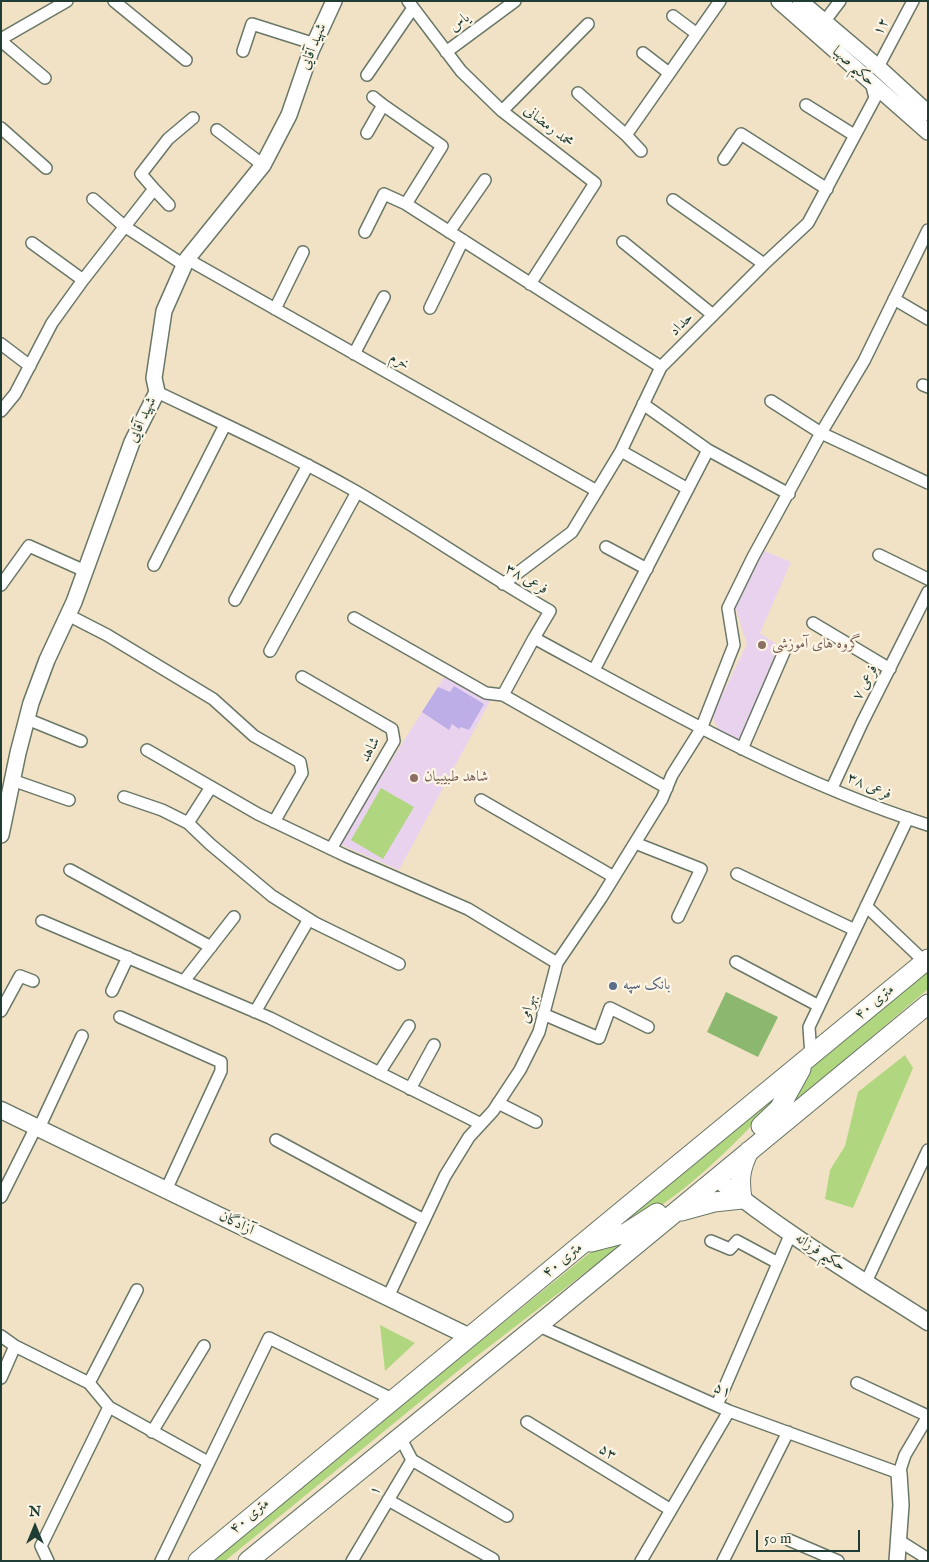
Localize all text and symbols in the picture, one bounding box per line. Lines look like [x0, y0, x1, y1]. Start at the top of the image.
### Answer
street label: یاس [446, 9, 474, 37]
street label: ۱۲ [870, 15, 894, 39]
street label: شهید آقایی [297, 21, 331, 73]
street label: حکیم صهبا [828, 43, 878, 91]
street label: محمد رمضانی [519, 102, 577, 152]
street label: حداد [666, 309, 698, 341]
street label: خرم [386, 349, 412, 375]
street label: شهید آقایی [125, 394, 161, 446]
street label: فرعی ۳۸ [501, 561, 551, 599]
place label: گروه های آموزشی [772, 636, 861, 654]
marker: گروه های آموزشی [756, 639, 768, 651]
street label: فرعی ۷ [849, 662, 883, 704]
street label: شاهد [357, 734, 385, 766]
place label: شاهد طبیبیان [424, 769, 488, 787]
street label: فرعی ۳۸ [844, 770, 894, 804]
marker: شاهد طبیبیان [408, 772, 420, 784]
place label: بانک سپه [623, 977, 670, 995]
marker: بانک سپه [607, 980, 619, 992]
street label: ۴۰ متری [851, 981, 899, 1025]
street label: بهرامی [517, 993, 541, 1025]
street label: آزادگان [216, 1208, 256, 1240]
street label: حکیم فرزانه [791, 1230, 849, 1276]
street label: ۴۰ متری [539, 1239, 587, 1283]
street label: ۵۱ [710, 1379, 734, 1403]
street label: ۵۳ [595, 1441, 619, 1465]
street label: ۱ [366, 1483, 386, 1499]
street label: ۴۰ متری [226, 1495, 274, 1539]
north arrow [10, 1502, 60, 1552]
text: N [29, 1503, 41, 1521]
scale bar [759, 1520, 863, 1552]
text: 50 m [764, 1529, 792, 1548]

